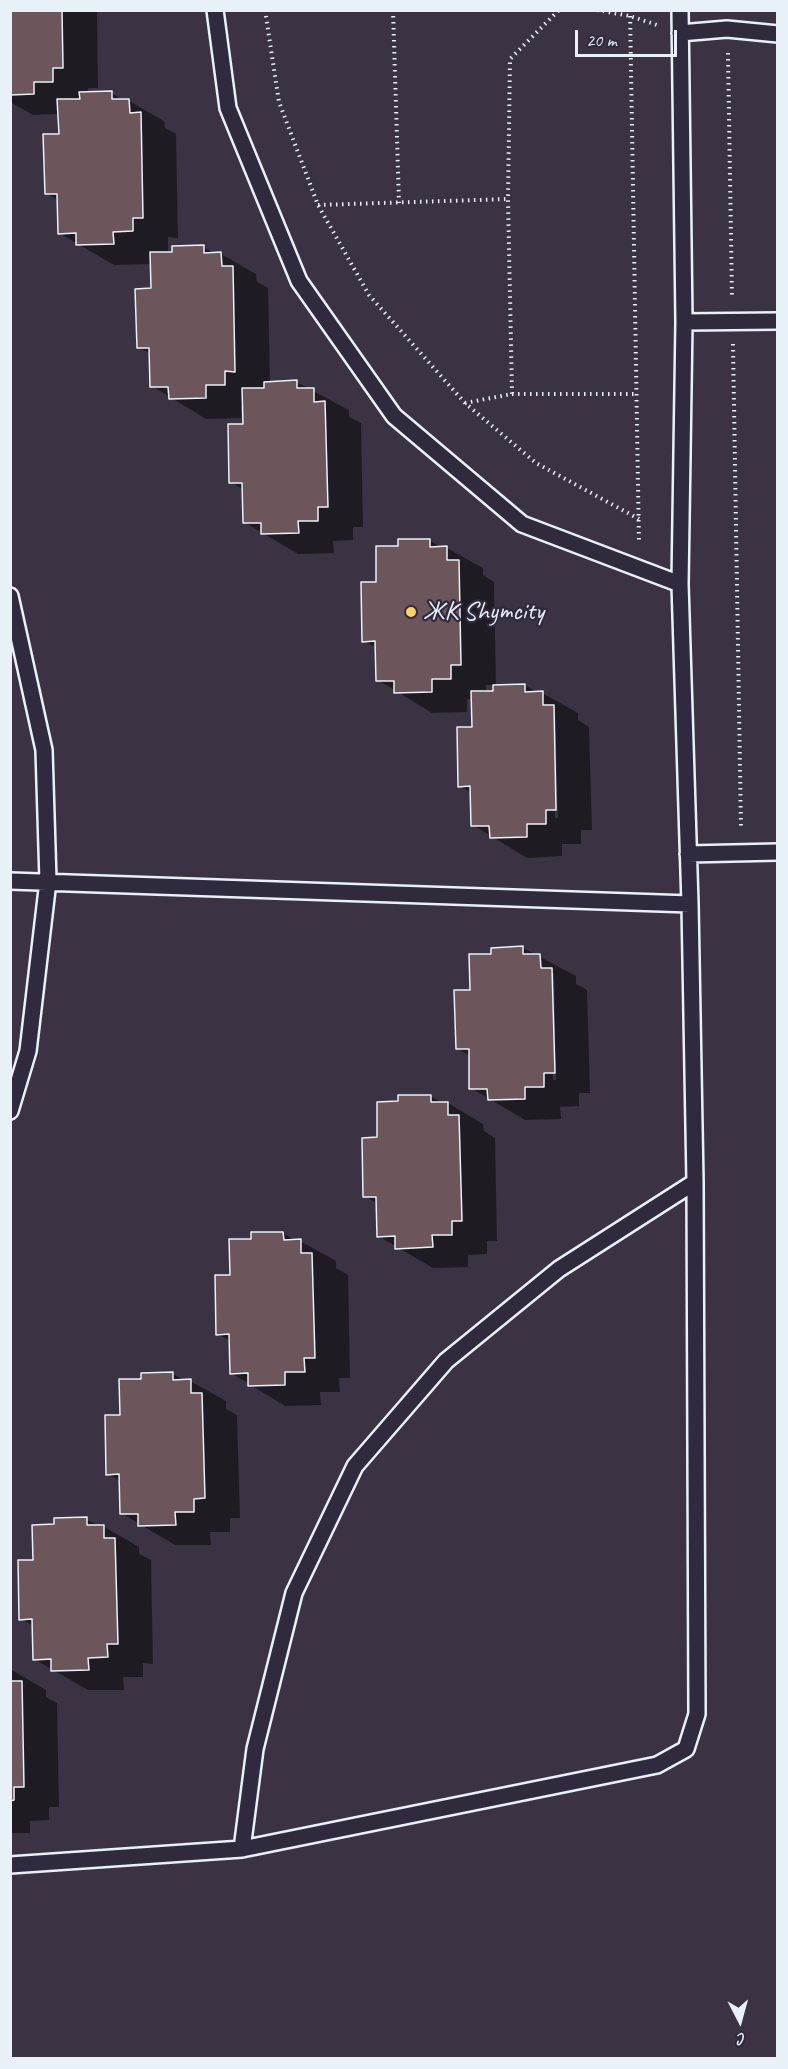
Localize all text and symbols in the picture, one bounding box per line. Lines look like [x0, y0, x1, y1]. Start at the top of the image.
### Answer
scale bar [578, 18, 680, 56]
text: 20 m [586, 29, 617, 51]
place label: ЖК Shymcity [423, 596, 544, 628]
marker: ЖК Shymcity [404, 605, 418, 619]
north arrow [710, 1991, 770, 2051]
text: С [737, 2029, 747, 2049]

